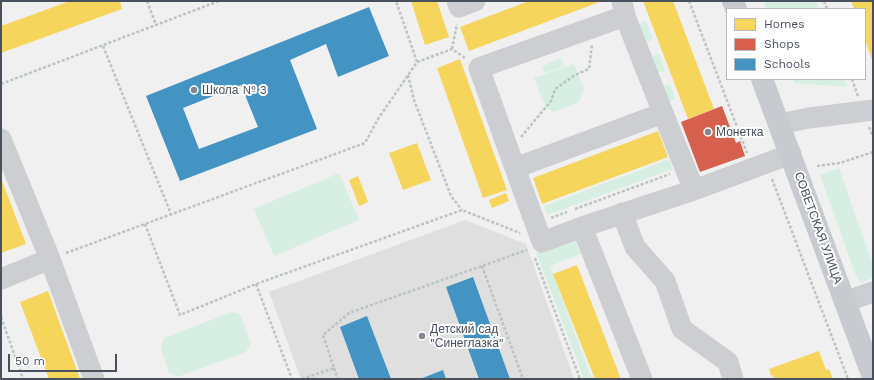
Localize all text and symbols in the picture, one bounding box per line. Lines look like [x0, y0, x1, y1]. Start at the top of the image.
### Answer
legend [726, 8, 866, 80]
text: Homes [764, 17, 805, 31]
text: Shops [764, 37, 800, 51]
text: Schools [764, 57, 810, 71]
place label: Школа № 3 [202, 83, 267, 97]
marker: Школа № 3 [189, 85, 199, 95]
place label: Монетка [716, 125, 763, 139]
marker: Монетка [703, 127, 713, 137]
street label: СОВЕТСКАЯ УЛИЦА [791, 170, 845, 286]
place label: Детский сад "Синеглазка" [430, 322, 504, 350]
marker: Детский сад "Синеглазка" [417, 331, 427, 341]
scale bar [10, 346, 119, 372]
text: 50 m [15, 354, 45, 368]

